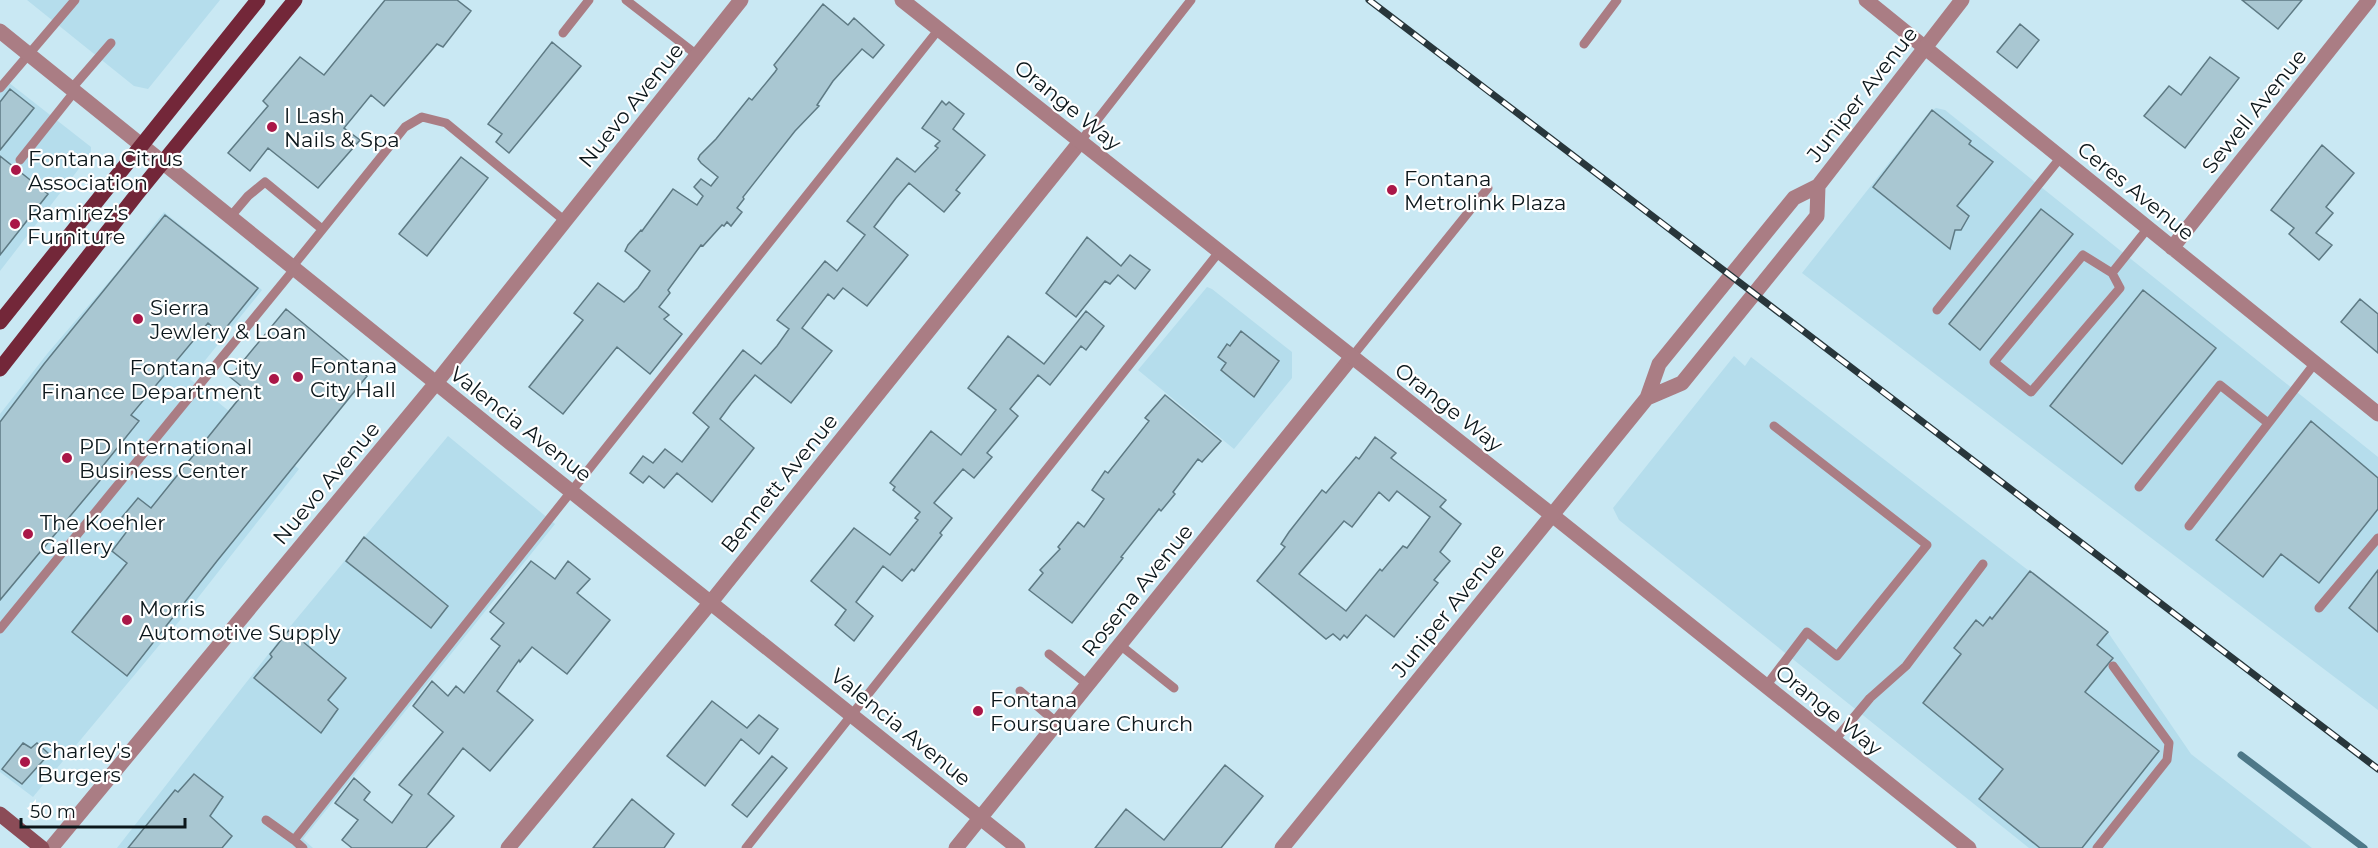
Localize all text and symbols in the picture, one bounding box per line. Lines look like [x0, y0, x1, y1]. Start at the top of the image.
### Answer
street label: Juniper Avenue [1801, 21, 1923, 167]
street label: Nuevo Avenue [573, 38, 689, 172]
street label: Sewell Avenue [2196, 44, 2312, 178]
street label: Orange Way [1010, 54, 1127, 156]
place label: I Lash Nails & Spa [284, 103, 400, 152]
marker: I Lash Nails & Spa [265, 120, 279, 134]
street label: Ceres Avenue [2073, 136, 2199, 246]
place label: Fontana Citrus Association [28, 146, 183, 195]
marker: Fontana Citrus Association [9, 163, 23, 177]
place label: Fontana Metrolink Plaza [1404, 166, 1566, 215]
marker: Fontana Metrolink Plaza [1385, 183, 1399, 197]
place label: Ramirez's Furniture [27, 200, 128, 249]
marker: Ramirez's Furniture [8, 217, 22, 231]
place label: Sierra Jewlery & Loan [149, 295, 306, 344]
marker: Sierra Jewlery & Loan [131, 312, 145, 326]
place label: Fontana City Hall [310, 353, 397, 402]
place label: Fontana City Finance Department [41, 355, 263, 404]
street label: Orange Way [1390, 357, 1508, 457]
street label: Valencia Avenue [445, 361, 597, 487]
marker: Fontana City Hall [291, 370, 305, 384]
marker: Fontana City Finance Department [267, 372, 281, 386]
street label: Bennett Avenue [715, 409, 843, 557]
street label: Nuevo Avenue [267, 416, 385, 550]
place label: PD International Business Center [79, 434, 253, 483]
marker: PD International Business Center [60, 451, 74, 465]
place label: The Koehler Gallery [40, 510, 166, 559]
street label: Rosena Avenue [1076, 519, 1198, 661]
marker: The Koehler Gallery [21, 527, 35, 541]
street label: Juniper Avenue [1386, 538, 1510, 683]
place label: Morris Automotive Supply [139, 596, 341, 645]
marker: Morris Automotive Supply [120, 613, 134, 627]
street label: Orange Way [1771, 659, 1888, 761]
street label: Valencia Avenue [826, 663, 976, 791]
place label: Fontana Foursquare Church [990, 687, 1193, 736]
marker: Fontana Foursquare Church [971, 704, 985, 718]
place label: Charley's Burgers [37, 738, 131, 787]
marker: Charley's Burgers [18, 755, 32, 769]
scale bar [21, 791, 184, 829]
text: 50 m [30, 801, 76, 823]

